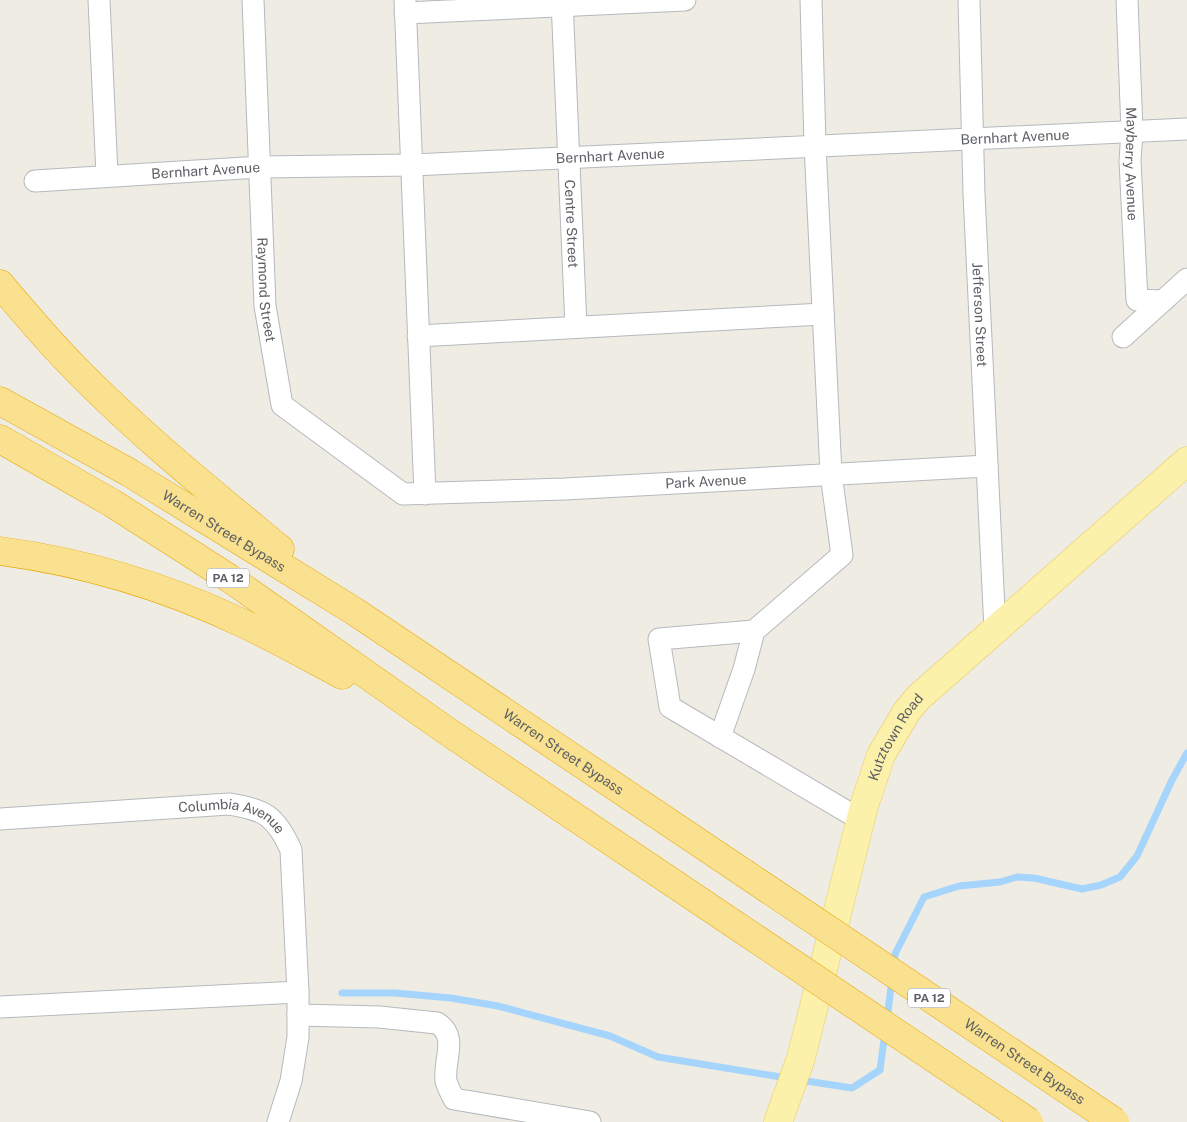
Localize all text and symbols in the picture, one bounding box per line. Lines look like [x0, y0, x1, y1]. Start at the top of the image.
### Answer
street label: Mayberry Avenue [1122, 107, 1141, 221]
street label: Bernhart Avenue [960, 126, 1070, 148]
street label: Bernhart Avenue [556, 145, 665, 166]
street label: Bernhart Avenue [151, 159, 261, 182]
street label: Centre Street [562, 179, 581, 268]
street label: Raymond Street [254, 237, 279, 343]
street label: Jefferson Street [969, 262, 990, 367]
street label: Park Avenue [665, 471, 747, 492]
street label: Warren Street Bypass [159, 487, 289, 575]
road number: PA 12 [207, 568, 249, 588]
street label: Kutztown Road [865, 690, 926, 783]
street label: Warren Street Bypass [500, 705, 627, 798]
street label: Columbia Avenue [178, 796, 288, 836]
road number: PA 12 [908, 988, 950, 1008]
street label: Warren Street Bypass [961, 1015, 1088, 1108]

